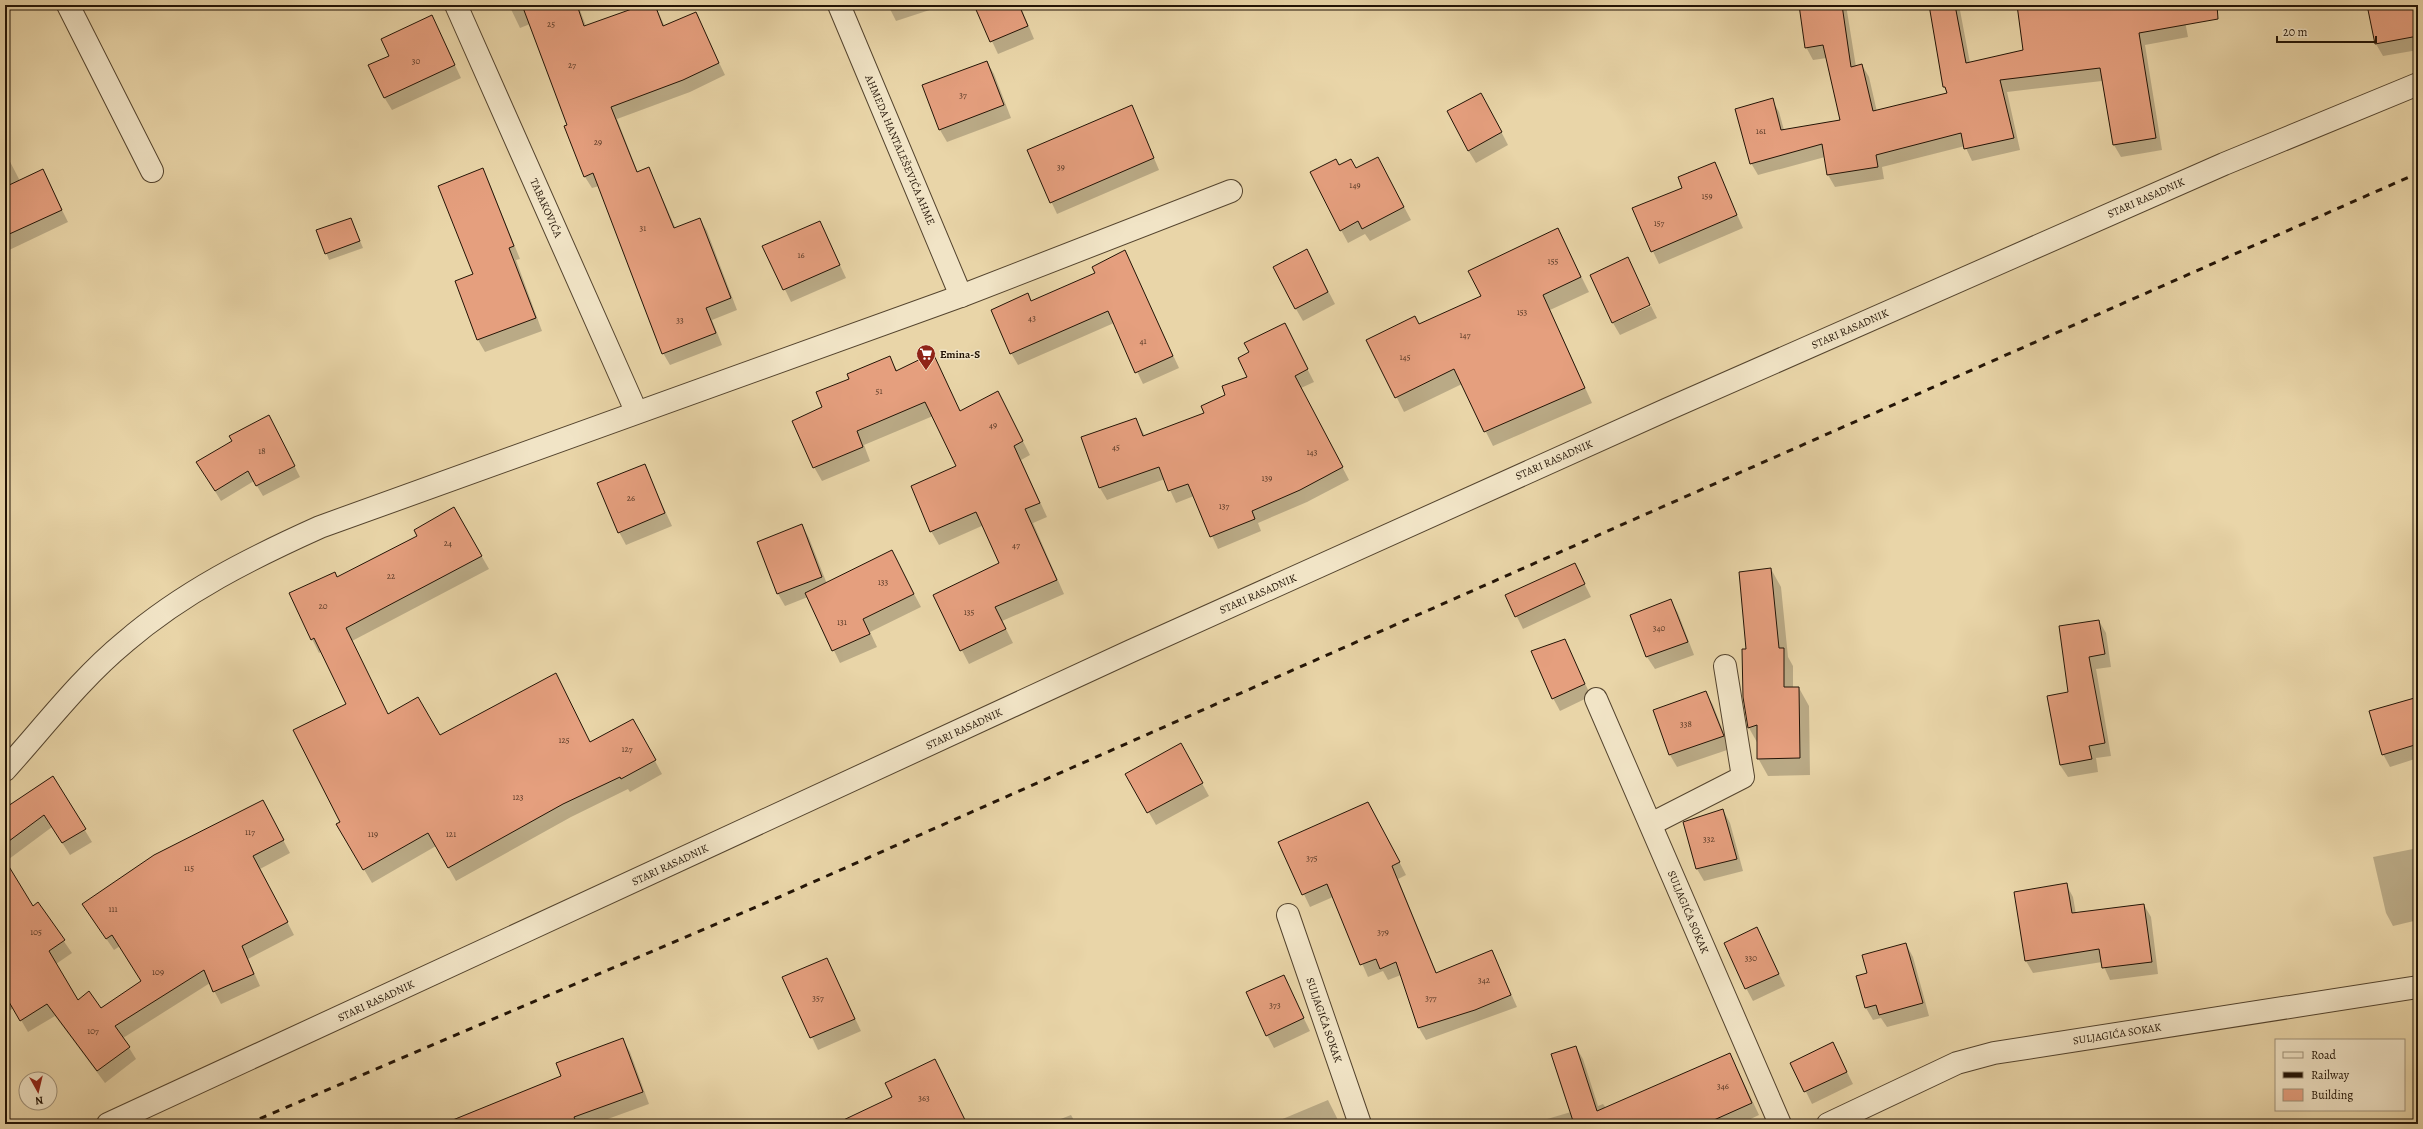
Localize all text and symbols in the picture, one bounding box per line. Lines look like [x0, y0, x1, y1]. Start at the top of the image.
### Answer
house number: 25 [547, 18, 555, 30]
scale bar [2277, 18, 2376, 44]
text: 20 m [2283, 24, 2307, 40]
house number: 30 [412, 55, 420, 67]
house number: 27 [568, 59, 576, 71]
street label: AHMEDA HANTALEŠEVIĆA AHME [861, 72, 939, 228]
house number: 37 [959, 89, 967, 101]
house number: 161 [1756, 125, 1766, 137]
house number: 29 [594, 136, 602, 148]
house number: 39 [1057, 161, 1065, 173]
street label: STARI RASADNIK [2105, 174, 2187, 222]
street label: TABAKOVIĆA [526, 176, 566, 240]
house number: 149 [1349, 179, 1361, 191]
house number: 159 [1701, 190, 1713, 202]
house number: 157 [1654, 217, 1665, 229]
house number: 31 [640, 222, 646, 234]
house number: 16 [797, 249, 805, 261]
house number: 155 [1548, 255, 1559, 267]
street label: STARI RASADNIK [1809, 305, 1891, 353]
house number: 153 [1517, 306, 1528, 318]
house number: 43 [1028, 312, 1036, 324]
house number: 33 [676, 314, 684, 326]
house number: 147 [1460, 329, 1471, 341]
house number: 41 [1139, 335, 1147, 347]
supermarket icon: Emina-S [915, 343, 937, 371]
place label: Emina-S [940, 347, 980, 362]
house number: 145 [1399, 351, 1411, 363]
house number: 51 [876, 385, 882, 397]
house number: 49 [989, 419, 997, 431]
street label: STARI RASADNIK [1513, 436, 1595, 484]
house number: 45 [1112, 441, 1120, 453]
house number: 18 [258, 445, 266, 457]
house number: 143 [1307, 446, 1318, 458]
house number: 139 [1262, 472, 1272, 484]
house number: 26 [627, 492, 635, 504]
house number: 137 [1219, 500, 1230, 512]
house number: 24 [444, 537, 452, 549]
house number: 47 [1012, 539, 1020, 551]
house number: 22 [387, 570, 396, 582]
street label: STARI RASADNIK [1217, 570, 1299, 618]
house number: 133 [878, 576, 889, 588]
house number: 20 [318, 600, 328, 612]
house number: 135 [964, 606, 974, 618]
house number: 131 [837, 616, 847, 628]
house number: 340 [1653, 622, 1666, 634]
street label: STARI RASADNIK [923, 705, 1005, 753]
house number: 338 [1680, 718, 1692, 730]
house number: 125 [558, 734, 570, 746]
house number: 127 [621, 743, 633, 755]
house number: 123 [512, 791, 524, 803]
house number: 117 [245, 826, 255, 838]
house number: 119 [368, 828, 378, 840]
house number: 121 [446, 828, 456, 840]
house number: 332 [1703, 833, 1716, 845]
street label: STARI RASADNIK [629, 841, 711, 889]
house number: 375 [1306, 852, 1318, 864]
house number: 115 [184, 862, 194, 874]
street label: SULJAGIĆA SOKAK [1664, 868, 1712, 956]
house number: 111 [108, 903, 118, 915]
house number: 105 [30, 926, 42, 938]
house number: 379 [1377, 926, 1389, 938]
house number: 330 [1745, 952, 1757, 964]
house number: 109 [152, 966, 164, 978]
house number: 342 [1478, 974, 1491, 986]
street label: SULJAGIĆA SOKAK [1302, 975, 1346, 1065]
street label: STARI RASADNIK [335, 977, 417, 1025]
house number: 357 [812, 992, 824, 1004]
house number: 377 [1425, 992, 1437, 1004]
house number: 373 [1269, 999, 1281, 1011]
street label: SULJAGIĆA SOKAK [2072, 1020, 2162, 1048]
house number: 107 [87, 1025, 99, 1037]
legend [2275, 1039, 2405, 1111]
text: Road [2311, 1047, 2337, 1063]
text: Railway [2311, 1067, 2350, 1083]
north arrow [18, 1071, 58, 1111]
house number: 346 [1717, 1080, 1729, 1092]
text: Building [2311, 1087, 2353, 1103]
text: N [34, 1092, 44, 1108]
house number: 363 [918, 1092, 930, 1104]

